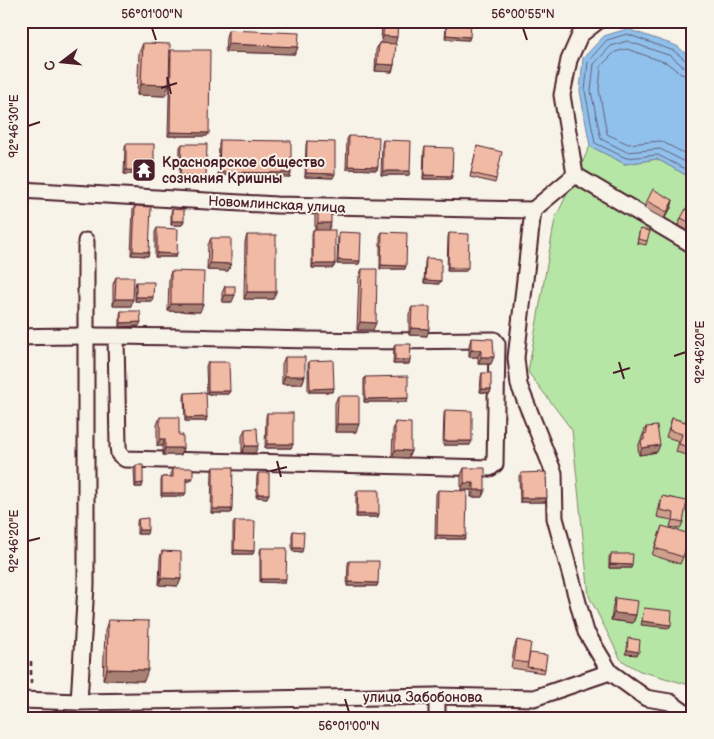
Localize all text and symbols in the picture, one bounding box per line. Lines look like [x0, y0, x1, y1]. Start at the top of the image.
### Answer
text: 56°01'00"N [121, 7, 183, 22]
text: 56°00'55"N [491, 7, 555, 22]
north arrow [38, 38, 88, 88]
text: С [40, 58, 59, 72]
text: 92°46'30"E [7, 94, 22, 158]
place label: Красноярское общество сознания Кришны [162, 154, 325, 187]
temple icon: Красноярское общество сознания Кришны [131, 157, 157, 183]
street label: Новомлинская улица [208, 192, 347, 217]
text: 92°46'20"E [693, 320, 708, 384]
text: 92°46'20"E [7, 509, 22, 573]
street label: улица Забобонова [363, 689, 484, 706]
text: 56°01'00"N [318, 719, 380, 734]

